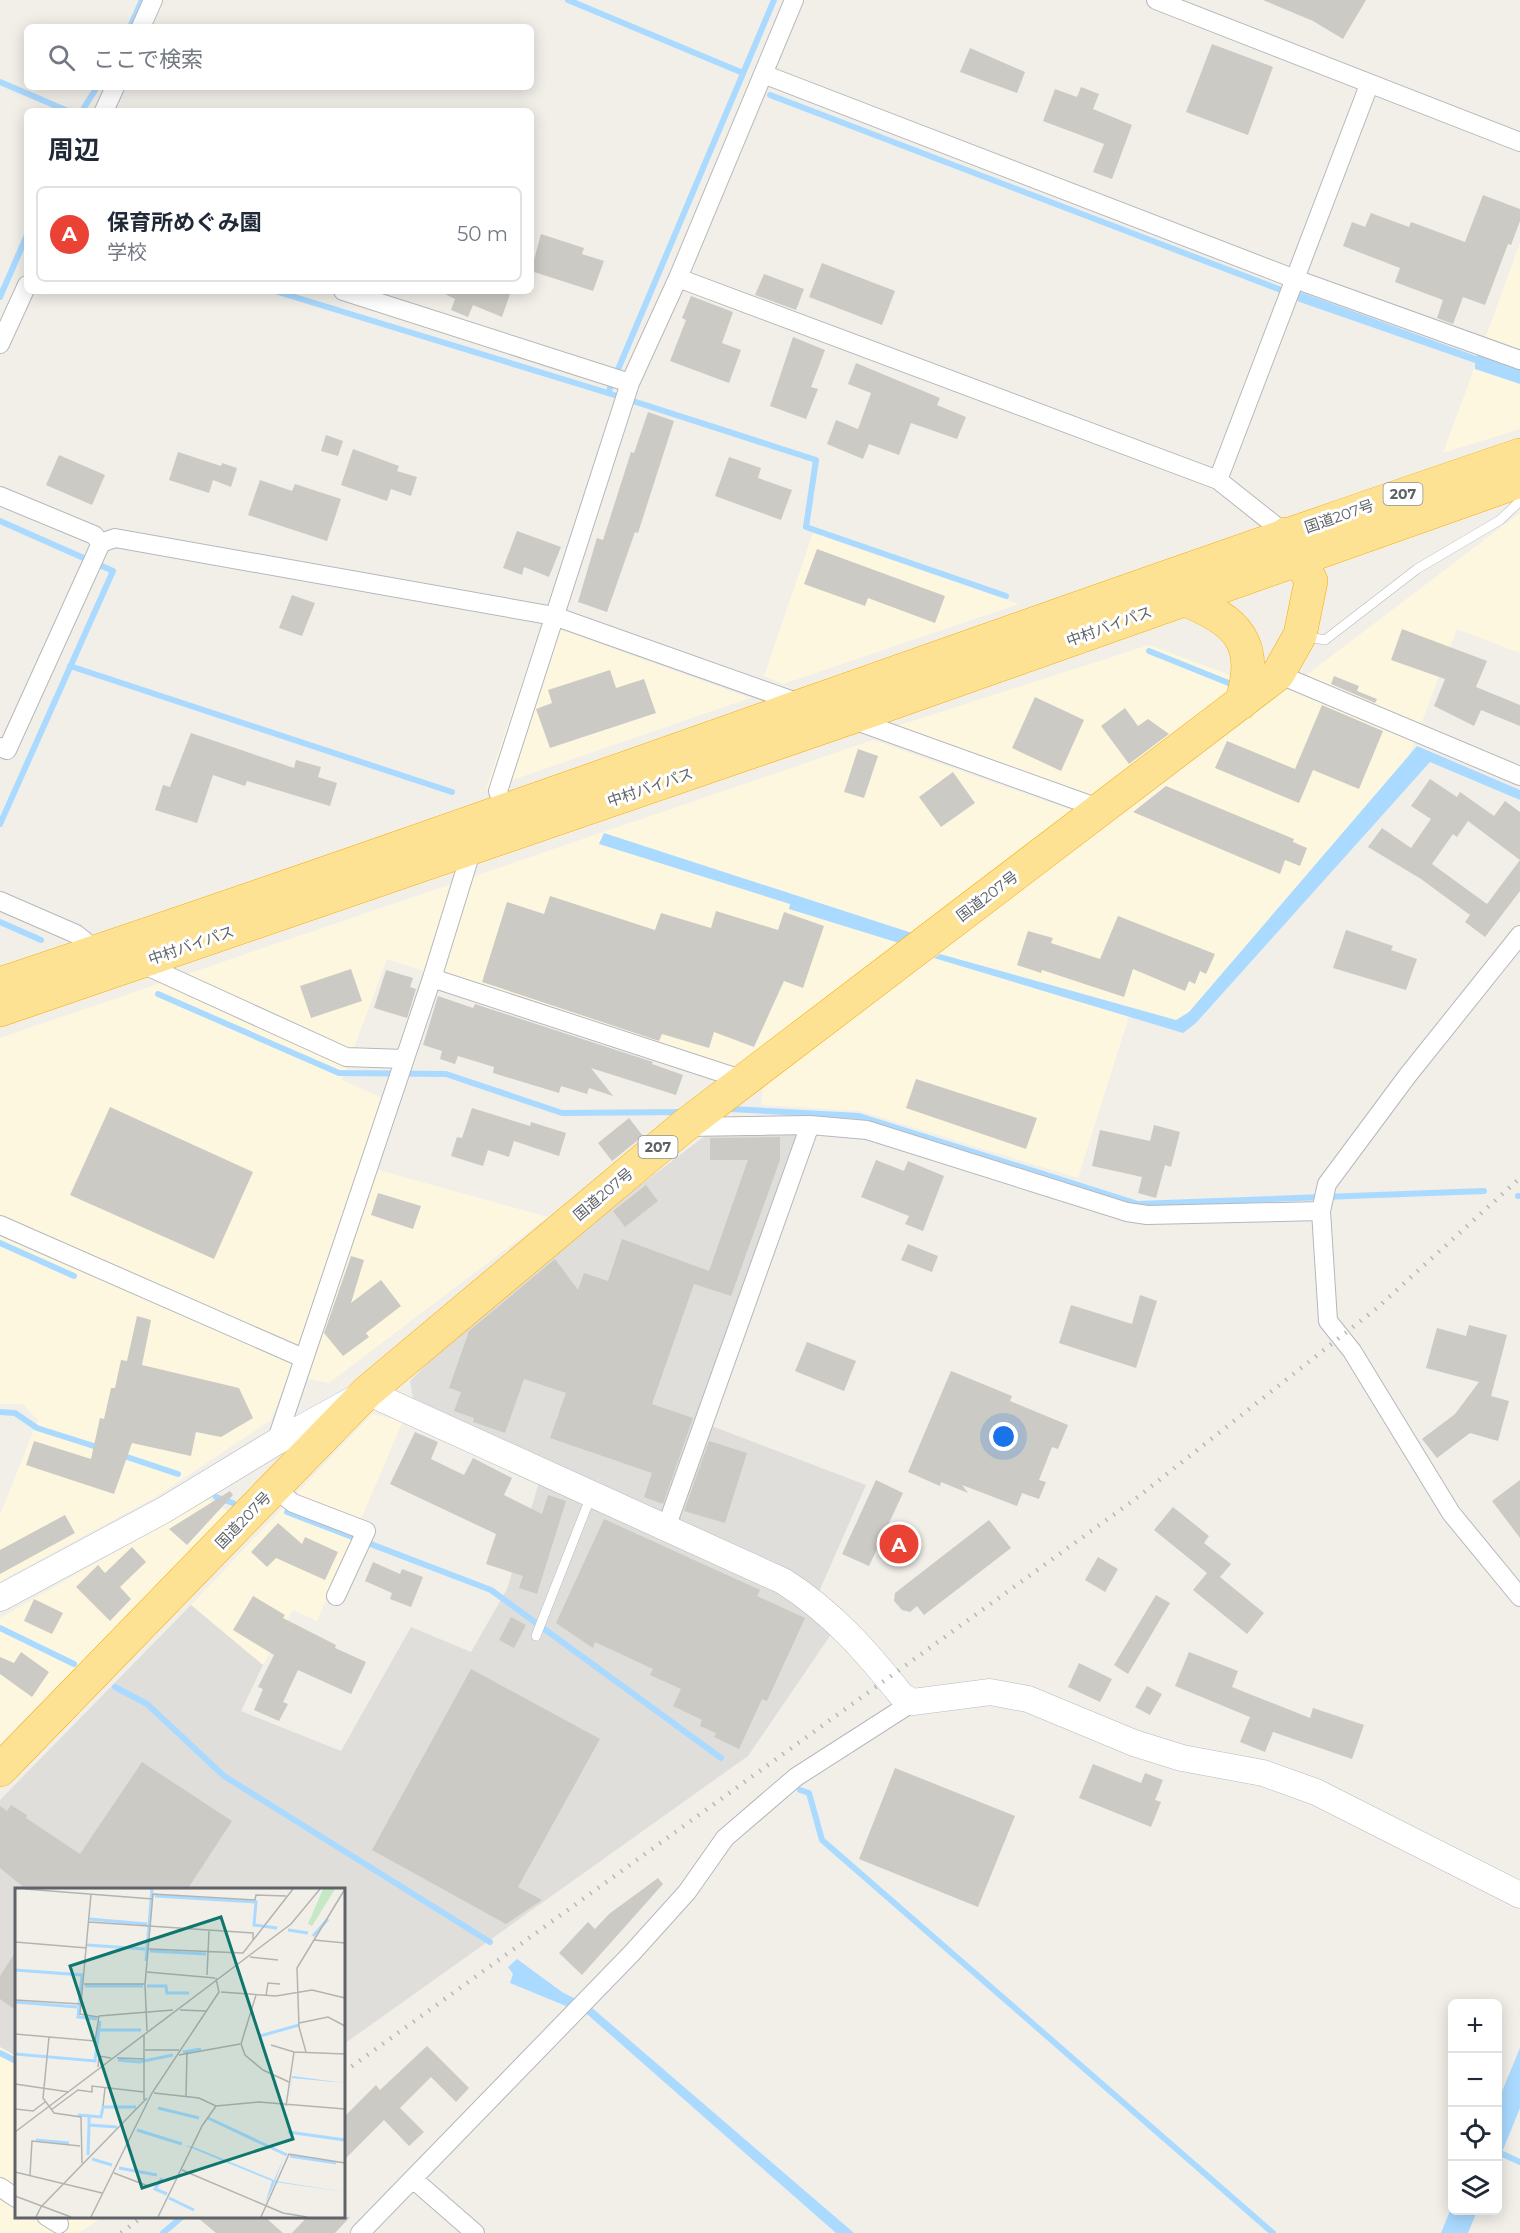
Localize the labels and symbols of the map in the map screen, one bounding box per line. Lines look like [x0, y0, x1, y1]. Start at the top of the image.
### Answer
road number: 207 [1384, 483, 1422, 505]
street label: 国道207号 [1302, 495, 1376, 537]
street label: 中村バイパス [1064, 602, 1154, 650]
street label: 中村バイパス [604, 763, 696, 811]
street label: 国道207号 [952, 867, 1022, 925]
street label: 中村バイパス [145, 921, 237, 969]
road number: 207 [638, 1136, 678, 1158]
street label: 国道207号 [569, 1164, 637, 1224]
your location [989, 1422, 1018, 1451]
street label: 国道207号 [211, 1487, 275, 1553]
pin: A [880, 1522, 918, 1566]
inset map [15, 1888, 345, 2218]

